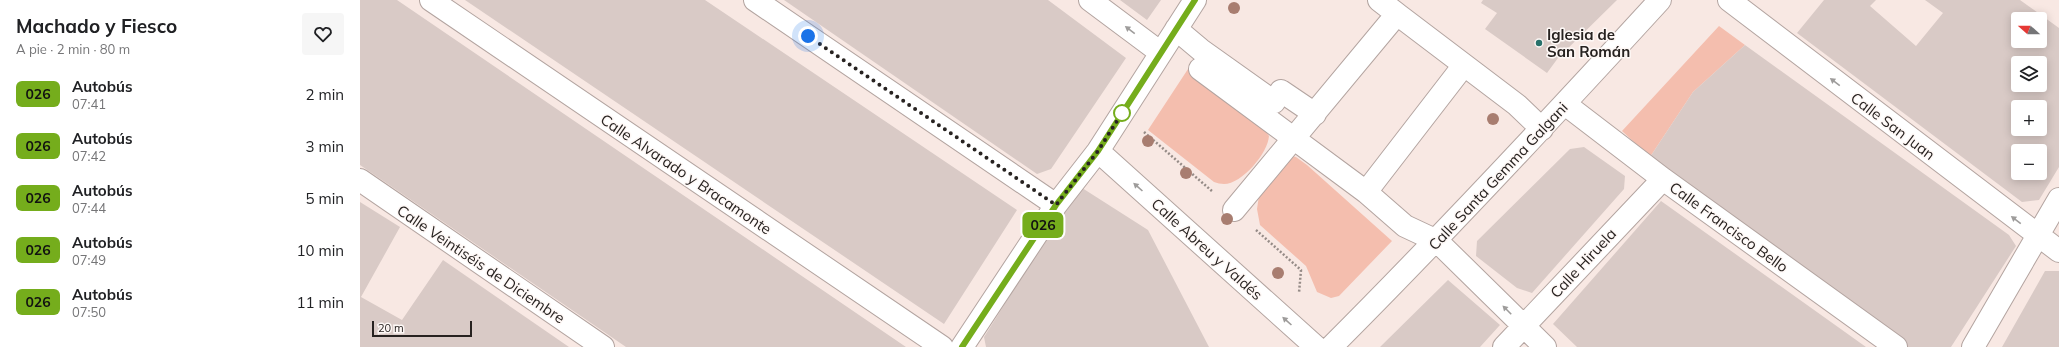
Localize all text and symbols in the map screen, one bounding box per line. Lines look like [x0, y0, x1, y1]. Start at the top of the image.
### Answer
north arrow [2011, 12, 2047, 48]
map controls [2011, 12, 2047, 180]
button: heart [302, 13, 344, 55]
text: Machado y Fiesco [16, 14, 177, 38]
place label: Iglesia de San Román [1547, 25, 1630, 61]
your location [798, 26, 818, 46]
one-way arrow [1125, 26, 1135, 34]
marker: Iglesia de San Román [1534, 38, 1544, 48]
text: A pie · 2 min · 80 m [16, 41, 130, 57]
button: layers [2011, 56, 2047, 92]
text: Autobús [72, 77, 132, 96]
one-way arrow [1830, 77, 1841, 86]
text: 026 [25, 85, 51, 103]
text: 2 min [306, 85, 344, 104]
street label: Calle San Juan [1847, 88, 1939, 164]
text: 07:41 [72, 96, 106, 112]
street label: Calle Santa Gemma Galgani [1424, 98, 1572, 254]
button: + [2011, 100, 2047, 136]
unlabelled marker [1113, 104, 1131, 122]
street label: Calle Alvarado y Bracamonte [597, 110, 775, 238]
text: Autobús [72, 129, 132, 148]
text: 026 [25, 137, 51, 155]
text: 3 min [306, 137, 344, 156]
button: − [2011, 144, 2047, 180]
text: 07:42 [72, 148, 106, 164]
street label: Calle Francisco Bello [1666, 178, 1792, 276]
text: Autobús [72, 181, 132, 200]
one-way arrow [1133, 183, 1144, 192]
text: 026 [25, 189, 51, 207]
text: 5 min [306, 189, 344, 208]
street label: Calle Abreu y Valdés [1148, 194, 1266, 304]
text: 07:44 [72, 200, 106, 216]
street label: Calle Veintiséis de Diciembre [393, 201, 569, 327]
line badge: 026 [1020, 212, 1066, 238]
text: 026 [1030, 216, 1056, 234]
one-way arrow [2011, 216, 2022, 224]
street label: Calle Hiruela [1546, 224, 1620, 302]
text: Autobús [72, 233, 132, 252]
text: 026 [25, 241, 51, 259]
text: 10 min [297, 241, 344, 260]
text: 07:49 [72, 252, 106, 268]
text: Autobús [72, 285, 132, 304]
text: 026 [25, 293, 51, 311]
text: 11 min [297, 293, 344, 312]
text: 07:50 [72, 304, 106, 320]
one-way arrow [1502, 306, 1512, 315]
one-way arrow [1282, 316, 1292, 326]
scale bar [372, 319, 472, 338]
text: 20 m [378, 321, 404, 335]

